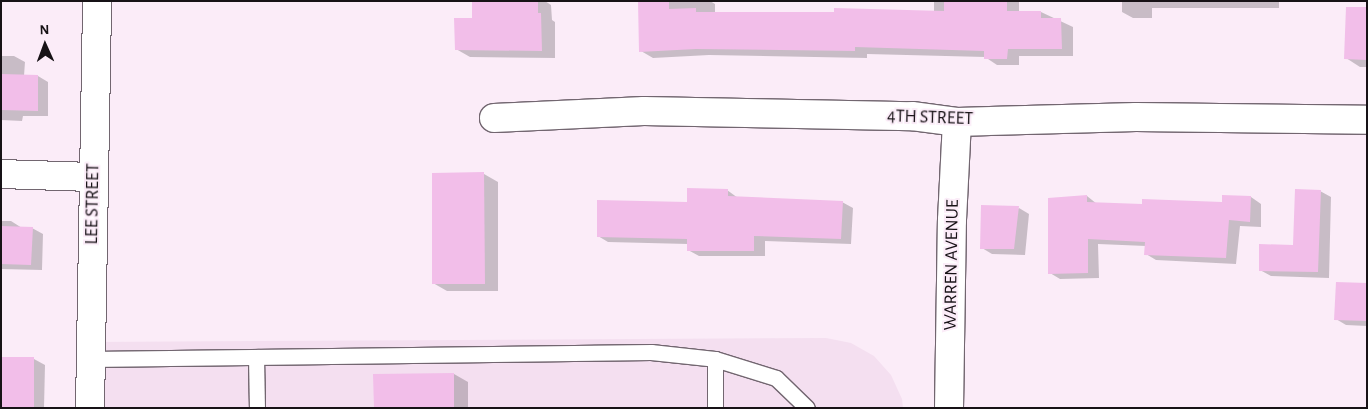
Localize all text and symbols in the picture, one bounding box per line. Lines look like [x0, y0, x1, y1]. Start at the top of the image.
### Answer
north arrow [20, 20, 70, 70]
text: N [39, 23, 50, 37]
street label: 4TH STREET [887, 106, 973, 130]
street label: LEE STREET [81, 163, 105, 245]
street label: WARREN AVENUE [940, 199, 964, 331]

